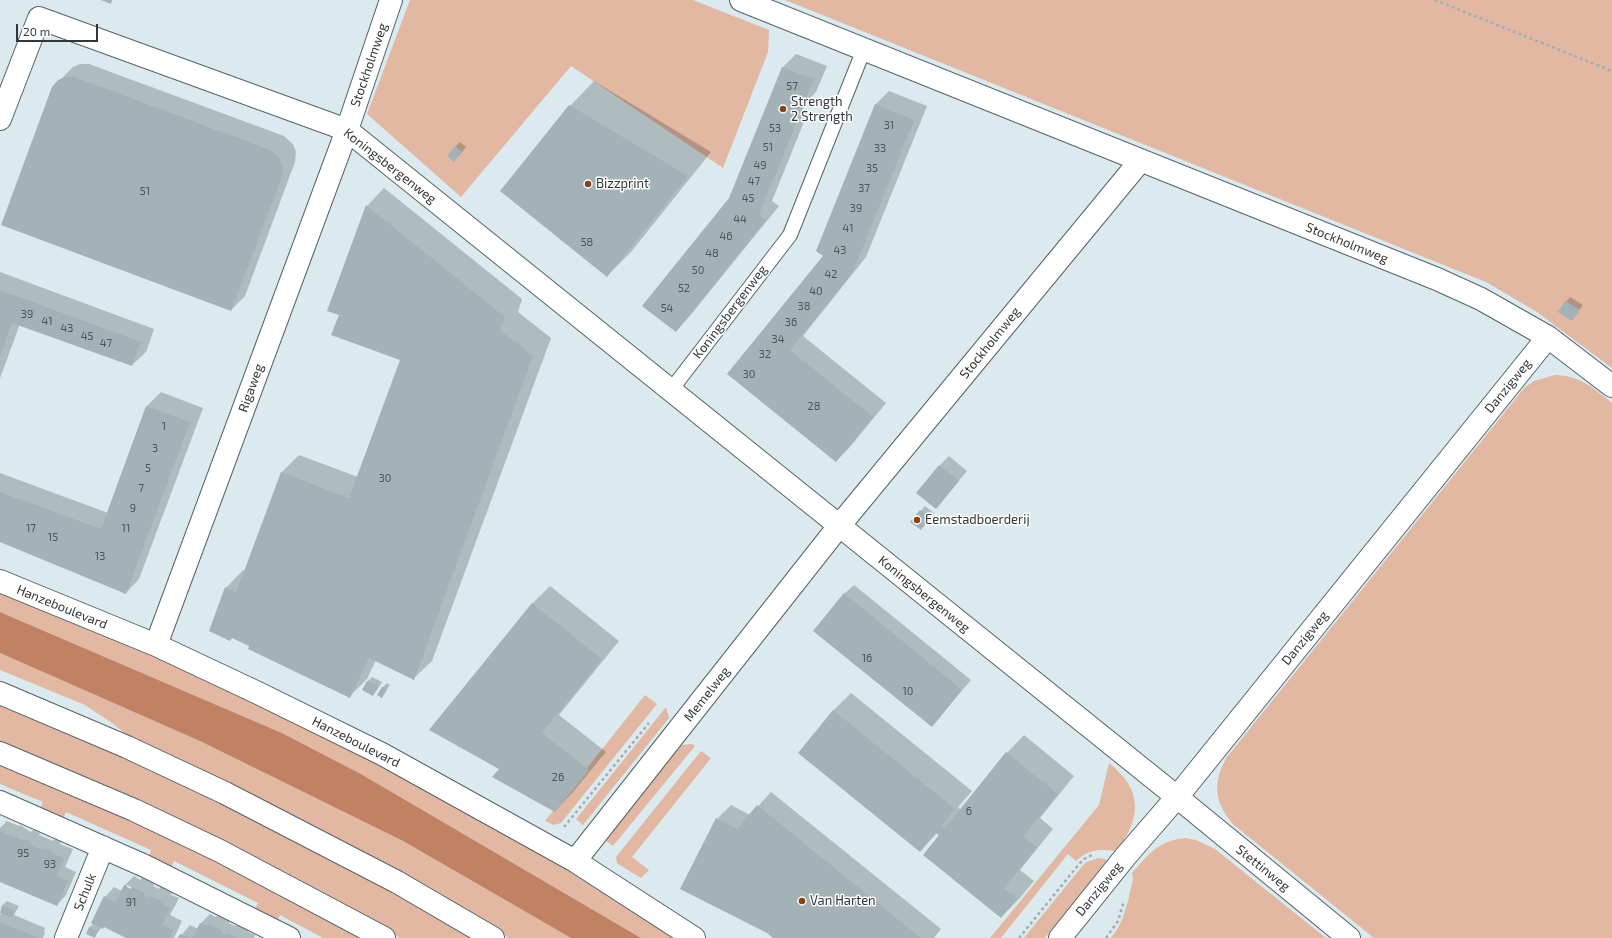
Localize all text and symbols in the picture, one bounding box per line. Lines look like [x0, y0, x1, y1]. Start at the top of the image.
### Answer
scale bar [18, 16, 100, 42]
street label: Stockholmweg [347, 21, 391, 109]
text: 20 m [23, 24, 50, 38]
house number: 57 [786, 79, 798, 93]
place label: Strength 2 Strength [791, 94, 853, 125]
marker: Strength 2 Strength [778, 104, 788, 114]
house number: 31 [884, 118, 894, 132]
house number: 53 [769, 121, 781, 135]
street label: Koningsbergenweg [341, 125, 439, 207]
house number: 51 [763, 140, 773, 154]
house number: 33 [874, 141, 886, 155]
house number: 49 [753, 158, 767, 172]
house number: 35 [866, 161, 878, 175]
house number: 47 [748, 174, 760, 188]
place label: Bizzprint [596, 176, 649, 192]
marker: Bizzprint [583, 179, 593, 189]
house number: 37 [858, 181, 870, 195]
house number: 51 [140, 184, 150, 198]
house number: 45 [742, 191, 754, 205]
house number: 39 [850, 201, 862, 215]
house number: 44 [733, 212, 747, 226]
street label: Stockholmweg [1303, 219, 1391, 267]
house number: 41 [842, 221, 854, 235]
house number: 46 [719, 229, 733, 243]
house number: 58 [581, 235, 593, 249]
house number: 43 [834, 243, 846, 257]
house number: 48 [705, 246, 719, 260]
street label: Koningsbergenweg [690, 262, 770, 362]
house number: 50 [692, 263, 704, 277]
house number: 42 [825, 267, 837, 281]
house number: 52 [678, 281, 690, 295]
house number: 40 [809, 284, 823, 298]
house number: 38 [798, 299, 810, 313]
house number: 54 [661, 301, 673, 315]
street label: Stockholmweg [956, 304, 1024, 382]
house number: 39 [21, 307, 33, 321]
house number: 41 [41, 314, 53, 328]
house number: 36 [785, 315, 797, 329]
house number: 43 [61, 321, 73, 335]
house number: 45 [81, 329, 93, 343]
house number: 34 [772, 332, 784, 346]
house number: 47 [100, 336, 112, 350]
house number: 32 [759, 347, 771, 361]
street label: Danzigweg [1481, 356, 1535, 416]
street label: Rigaweg [235, 362, 267, 414]
house number: 30 [743, 367, 755, 381]
house number: 28 [808, 399, 820, 413]
house number: 1 [162, 419, 166, 433]
house number: 3 [152, 441, 158, 455]
house number: 5 [145, 461, 151, 475]
house number: 30 [379, 471, 391, 485]
house number: 7 [138, 481, 144, 495]
house number: 9 [130, 501, 136, 515]
place label: Eemstadboerderij [925, 512, 1030, 528]
marker: Eemstadboerderij [912, 515, 922, 525]
house number: 17 [26, 521, 36, 535]
house number: 11 [122, 521, 130, 535]
house number: 15 [48, 530, 58, 544]
house number: 13 [95, 549, 105, 563]
street label: Koningsbergenweg [875, 552, 973, 636]
street label: Hanzeboulevard [14, 582, 110, 632]
street label: Danzigweg [1278, 608, 1332, 668]
house number: 16 [862, 651, 872, 665]
street label: Memelweg [681, 663, 733, 725]
house number: 10 [902, 684, 914, 698]
street label: Hanzeboulevard [309, 713, 403, 771]
house number: 26 [552, 770, 564, 784]
house number: 6 [966, 804, 972, 818]
street label: Stettinweg [1233, 842, 1293, 894]
house number: 95 [17, 846, 29, 860]
house number: 93 [44, 857, 56, 871]
street label: Danzigweg [1072, 859, 1126, 919]
street label: Schulk [70, 871, 100, 913]
place label: Van Harten [810, 893, 876, 909]
house number: 91 [126, 895, 136, 909]
marker: Van Harten [797, 896, 807, 906]

